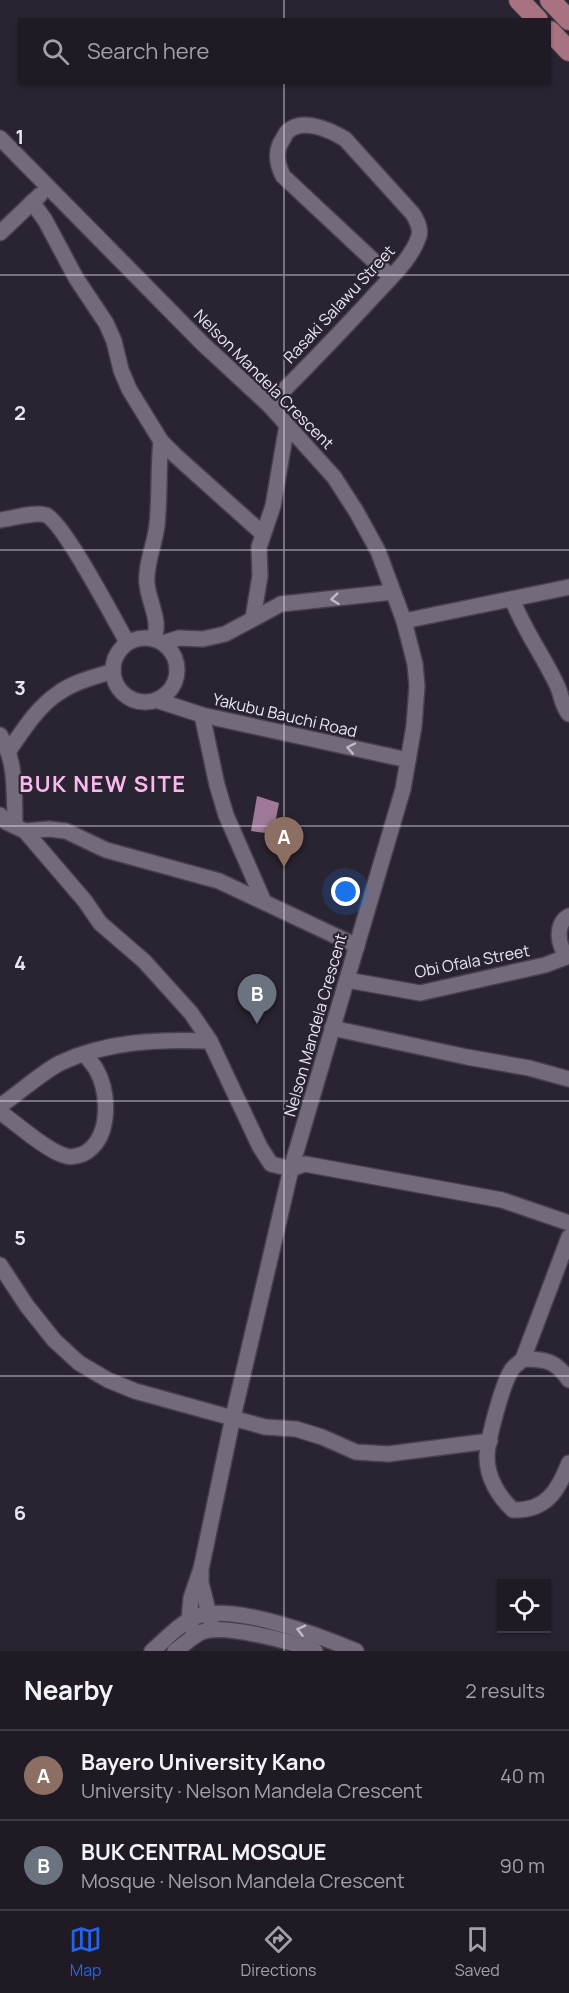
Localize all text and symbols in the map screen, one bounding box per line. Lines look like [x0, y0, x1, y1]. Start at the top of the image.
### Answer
search box [18, 18, 551, 84]
icon: search [39, 35, 72, 68]
text: Search here [87, 36, 209, 66]
text: 1 [16, 123, 24, 150]
street label: Rasaki Salawu Street [278, 240, 400, 368]
street label: Nelson Mandela Crescent [189, 304, 339, 454]
text: 2 [14, 399, 26, 426]
one-way arrow [330, 592, 339, 604]
text: 3 [14, 674, 26, 701]
street label: Yakubu Bauchi Road [211, 688, 359, 742]
one-way arrow [346, 743, 356, 756]
district label: BUK NEW SITE [19, 769, 187, 799]
pin: A [264, 818, 304, 867]
your location [331, 877, 360, 906]
street label: Nelson Mandela Crescent [278, 931, 352, 1119]
street label: Obi Ofala Street [413, 939, 531, 983]
text: 4 [14, 949, 26, 976]
pin: B [238, 974, 276, 1024]
text: 5 [14, 1224, 26, 1251]
text: 6 [14, 1499, 26, 1526]
map controls [497, 1579, 551, 1633]
button: locate [497, 1579, 551, 1633]
one-way arrow [297, 1625, 307, 1638]
text: Nearby [24, 1672, 113, 1708]
text: 2 results [465, 1677, 545, 1704]
text: Bayero University Kano [81, 1747, 326, 1777]
text: A [37, 1762, 50, 1789]
text: 40 m [500, 1762, 545, 1789]
text: University · Nelson Mandela Crescent [81, 1777, 423, 1804]
text: BUK CENTRAL MOSQUE [81, 1837, 326, 1867]
text: B [37, 1852, 50, 1879]
text: 90 m [499, 1852, 545, 1879]
text: Mosque · Nelson Mandela Crescent [81, 1867, 405, 1894]
tab: Map [69, 1923, 102, 1981]
tab: Directions [241, 1923, 316, 1981]
tab: Saved [455, 1923, 500, 1981]

